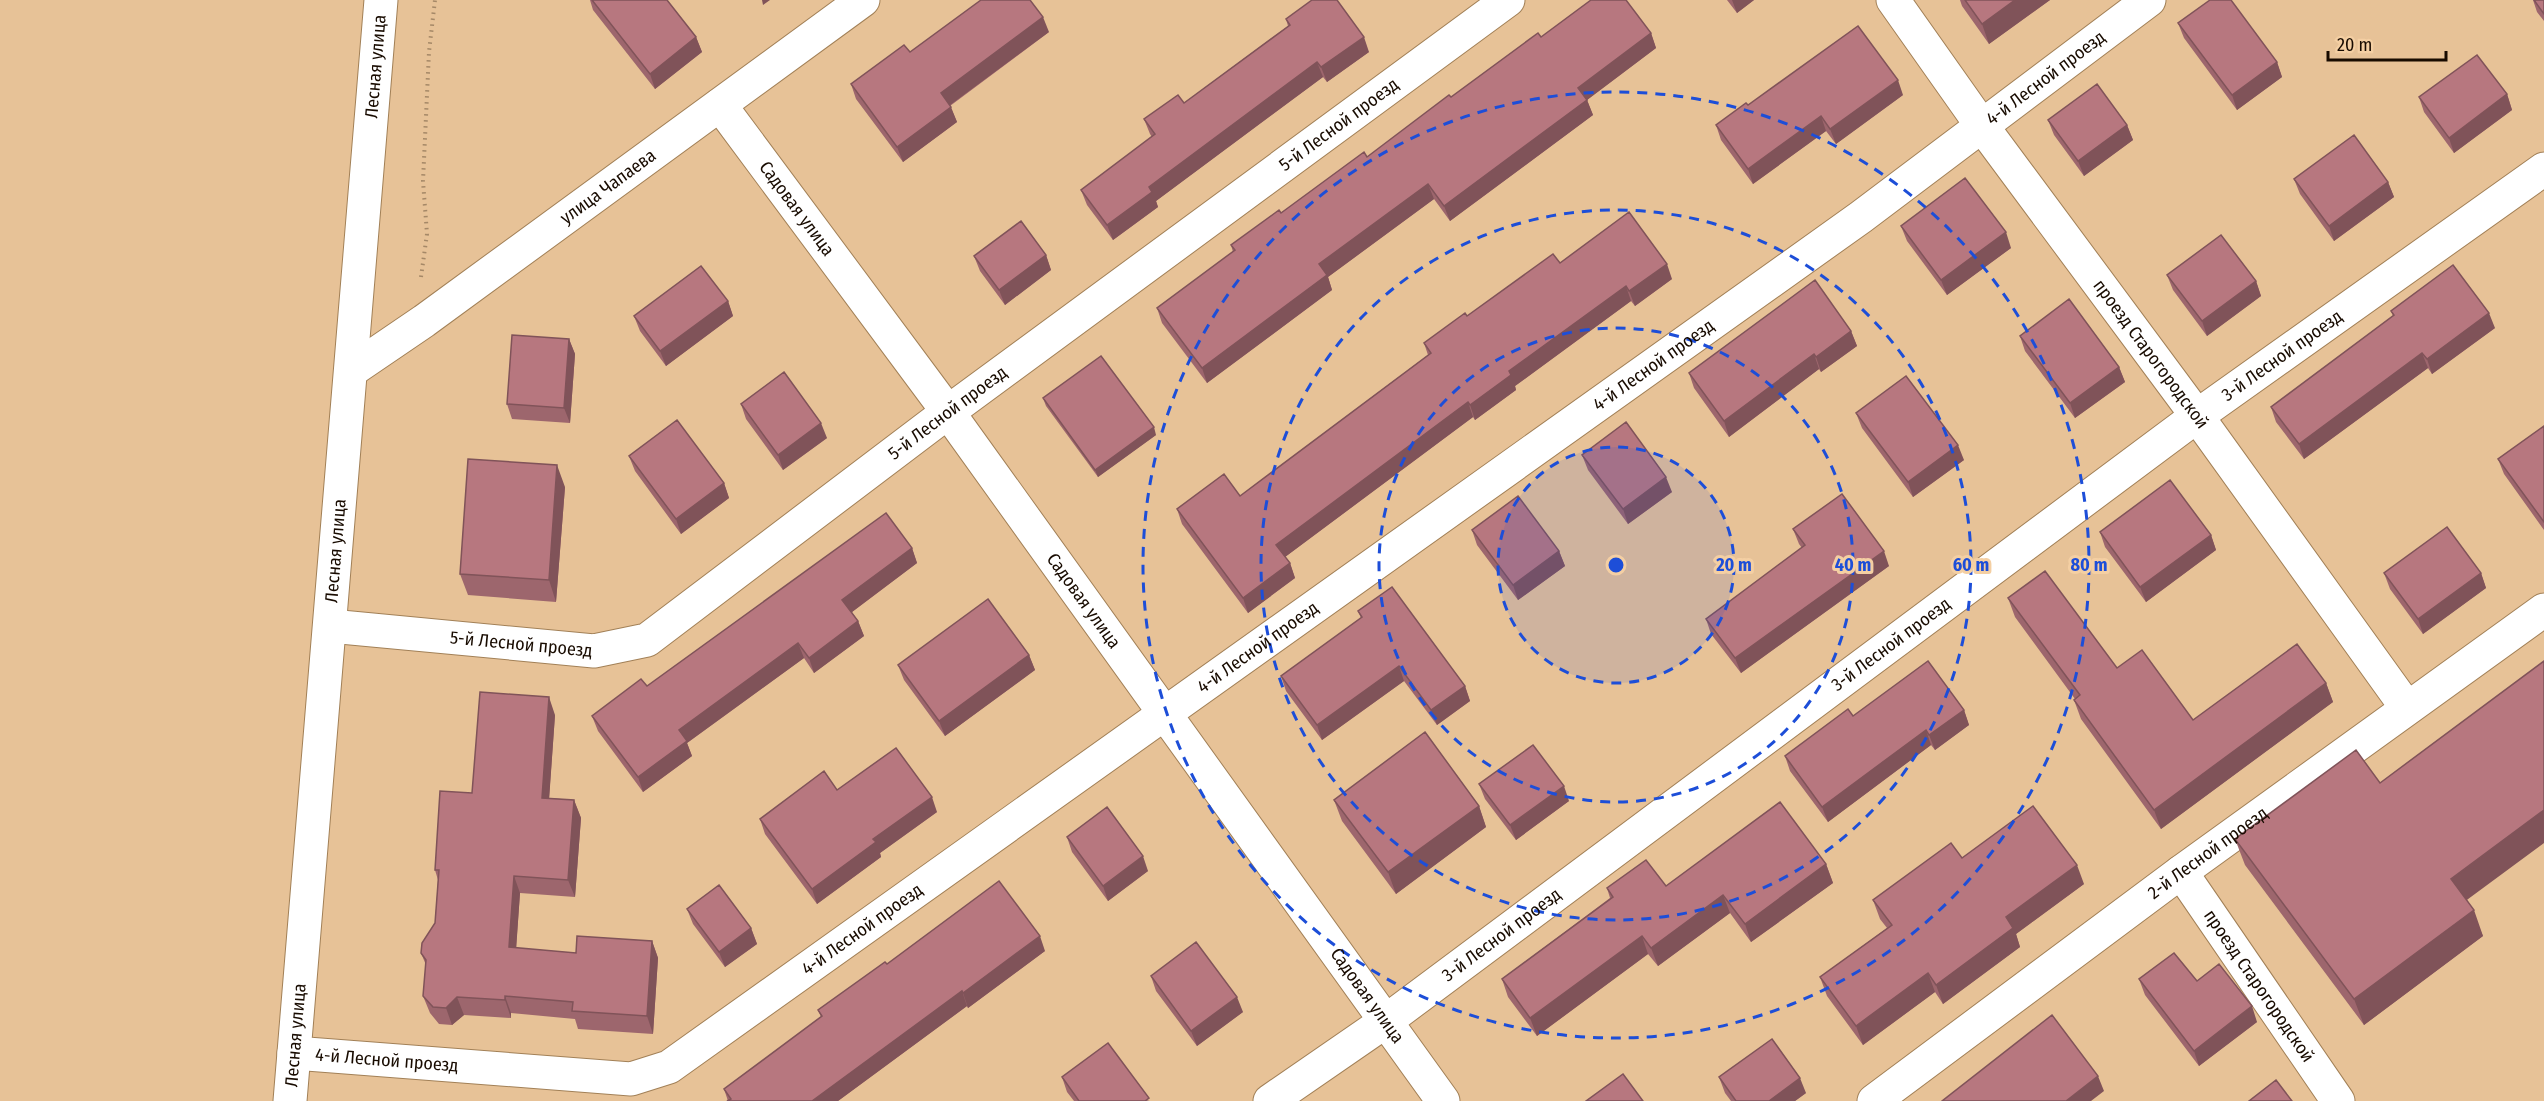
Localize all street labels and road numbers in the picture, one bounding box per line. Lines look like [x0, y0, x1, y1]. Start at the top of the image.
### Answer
street label: Лесная улица [360, 14, 391, 119]
street label: 4-й Лесной проезд [1982, 26, 2110, 130]
street label: 5-й Лесной проезд [1275, 73, 1403, 176]
street label: улица Чапаева [556, 144, 660, 229]
street label: Садовая улица [755, 157, 839, 260]
street label: проезд Старогородской [2089, 275, 2213, 433]
street label: 3-й Лесной проезд [2217, 305, 2347, 406]
street label: 4-й Лесной проезд [1589, 314, 1718, 416]
street label: 5-й Лесной проезд [884, 361, 1011, 464]
street label: Лесная улица [320, 498, 351, 604]
street label: Садовая улица [1042, 549, 1126, 653]
street label: 3-й Лесной проезд [1827, 593, 1955, 696]
street label: 4-й Лесной проезд [1193, 597, 1323, 698]
street label: 5-й Лесной проезд [449, 626, 593, 662]
street label: 2-й Лесной проезд [2144, 802, 2272, 904]
street label: 4-й Лесной проезд [797, 879, 927, 980]
street label: 3-й Лесной проезд [1438, 883, 1565, 986]
street label: проезд Старогородской [2199, 905, 2319, 1066]
street label: Садовая улица [1326, 944, 1409, 1048]
street label: Лесная улица [280, 982, 311, 1088]
street label: 4-й Лесной проезд [314, 1044, 459, 1077]

